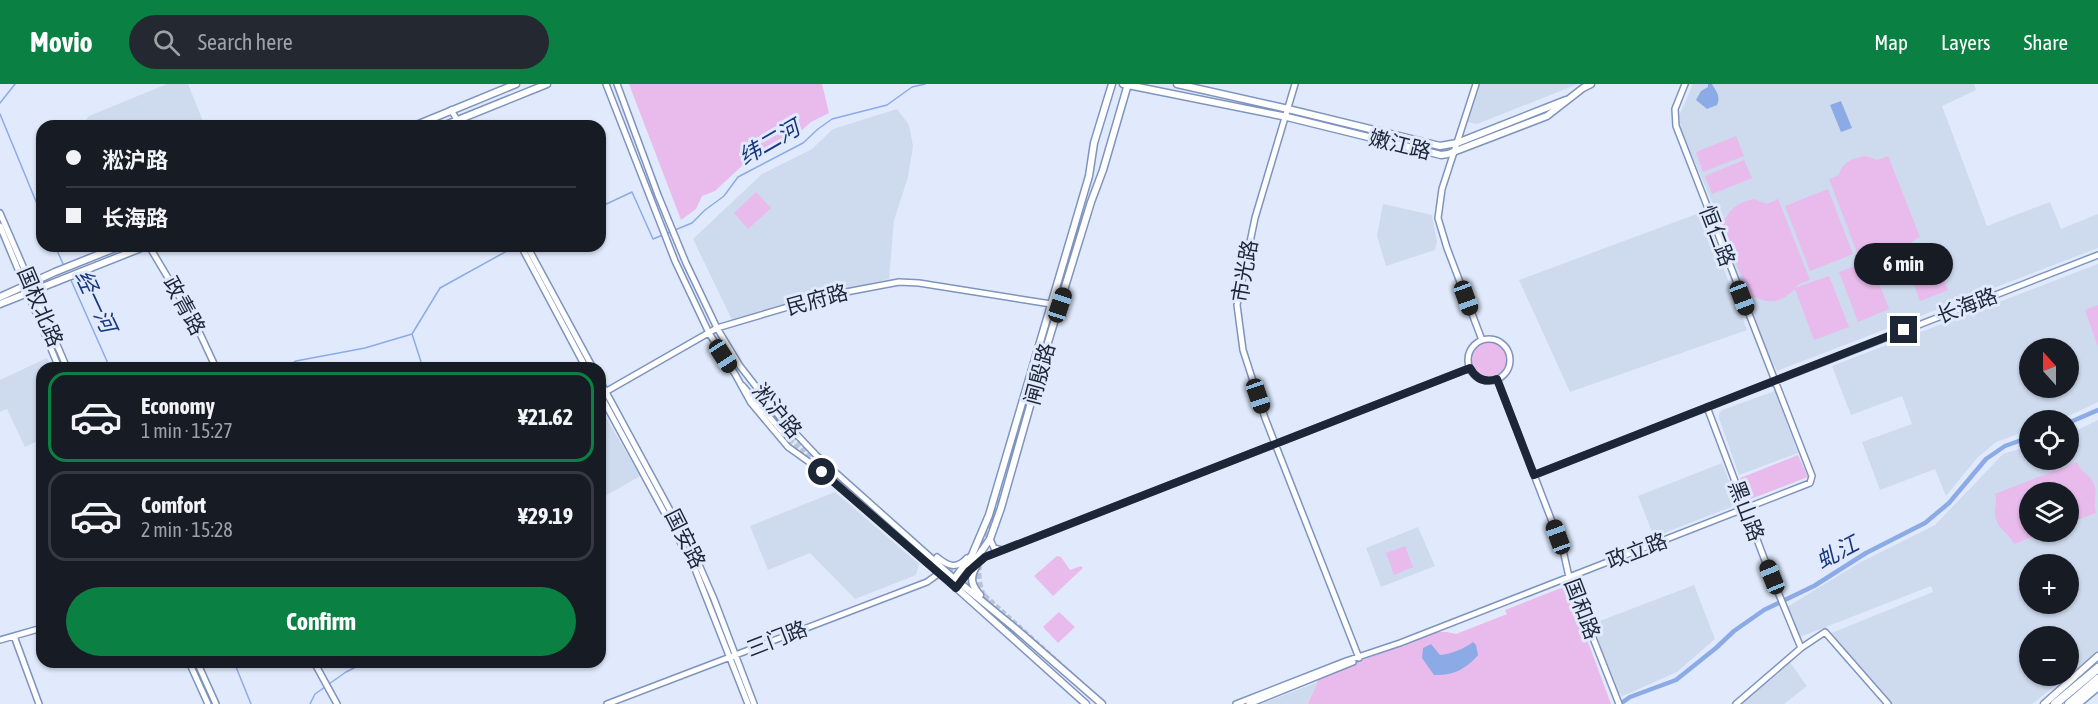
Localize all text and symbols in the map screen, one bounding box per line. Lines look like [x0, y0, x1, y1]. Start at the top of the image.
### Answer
search box [129, 15, 549, 69]
text: Movio [30, 26, 93, 58]
icon: search [150, 26, 183, 59]
text: Search here [198, 29, 293, 55]
text: Map [1874, 30, 1908, 54]
text: Layers [1941, 30, 1991, 54]
text: Share [2024, 30, 2068, 54]
water label: 纬二河 [734, 112, 808, 170]
street label: 嫩江路 [1367, 125, 1434, 163]
text: 淞沪路 [102, 147, 168, 173]
street label: 恒仁路 [1695, 202, 1740, 269]
text: 长海路 [102, 205, 168, 231]
street label: 市光路 [1227, 238, 1261, 304]
callout: 6 min [1854, 243, 1954, 285]
text: 6 min [1883, 252, 1924, 275]
street label: 国权北路 [13, 263, 68, 350]
water label: 经一河 [70, 266, 123, 340]
street label: 政青路 [159, 272, 211, 339]
car [1451, 278, 1481, 318]
car [1727, 278, 1757, 318]
street label: 民府路 [783, 279, 850, 319]
street label: 长海路 [1933, 283, 2000, 328]
car [1046, 285, 1074, 325]
route end [1890, 316, 1917, 343]
car [706, 336, 740, 376]
north arrow [2019, 338, 2079, 398]
map controls [2019, 338, 2079, 686]
street label: 闸殷路 [1019, 340, 1059, 407]
car [1244, 376, 1272, 416]
street label: 淞沪路 [748, 379, 807, 442]
icon: car [69, 390, 123, 444]
text: Economy [141, 393, 215, 419]
text: ¥21.62 [518, 404, 573, 430]
button: locate [2019, 410, 2079, 470]
text: 1 min · 15:27 [141, 419, 233, 442]
route start [808, 458, 835, 485]
street label: 黑山路 [1724, 477, 1769, 544]
button: layers [2019, 482, 2079, 542]
icon: car [69, 489, 123, 543]
text: Comfort [141, 492, 206, 518]
text: ¥29.19 [518, 503, 573, 529]
street label: 国安路 [661, 505, 711, 572]
car [1543, 517, 1573, 557]
text: 2 min · 15:28 [141, 518, 233, 541]
street label: 政立路 [1603, 528, 1670, 573]
water label: 虬江 [1811, 529, 1864, 574]
button: + [2019, 554, 2079, 614]
car [1757, 557, 1787, 597]
street label: 国和路 [1560, 575, 1605, 642]
button: Confirm [66, 587, 576, 656]
street label: 三门路 [743, 616, 810, 661]
button: − [2019, 626, 2079, 686]

